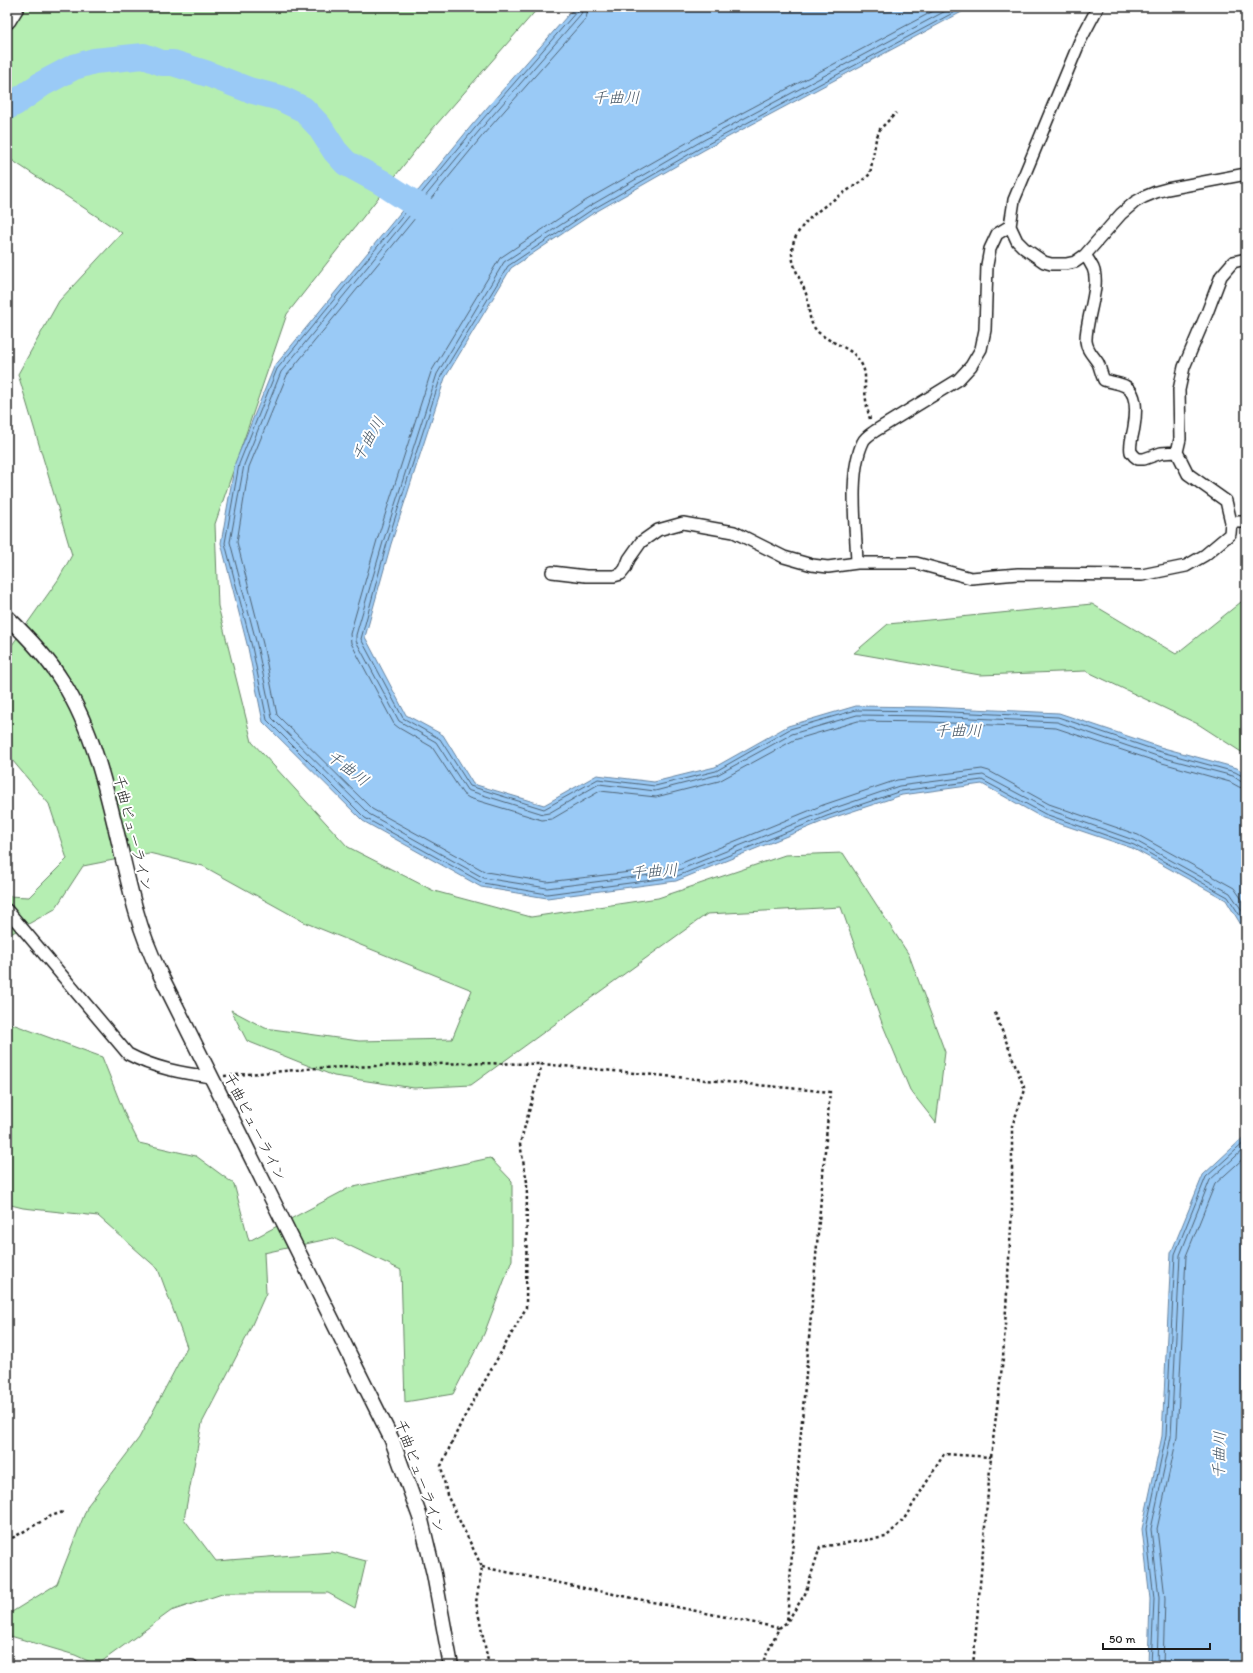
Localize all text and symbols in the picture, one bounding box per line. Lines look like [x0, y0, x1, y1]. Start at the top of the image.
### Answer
water label: 千曲川 [592, 88, 640, 107]
water label: 千曲川 [348, 413, 388, 465]
water label: 千曲川 [934, 721, 982, 740]
water label: 千曲川 [323, 746, 373, 790]
street label: 千曲ビューライン [110, 773, 156, 893]
water label: 千曲川 [629, 860, 679, 882]
street label: 千曲ビューライン [220, 1070, 290, 1184]
street label: 千曲ビューライン [391, 1417, 449, 1535]
water label: 千曲川 [1209, 1431, 1229, 1479]
scale bar [1103, 1625, 1210, 1651]
text: 50 m [1109, 1632, 1135, 1646]

